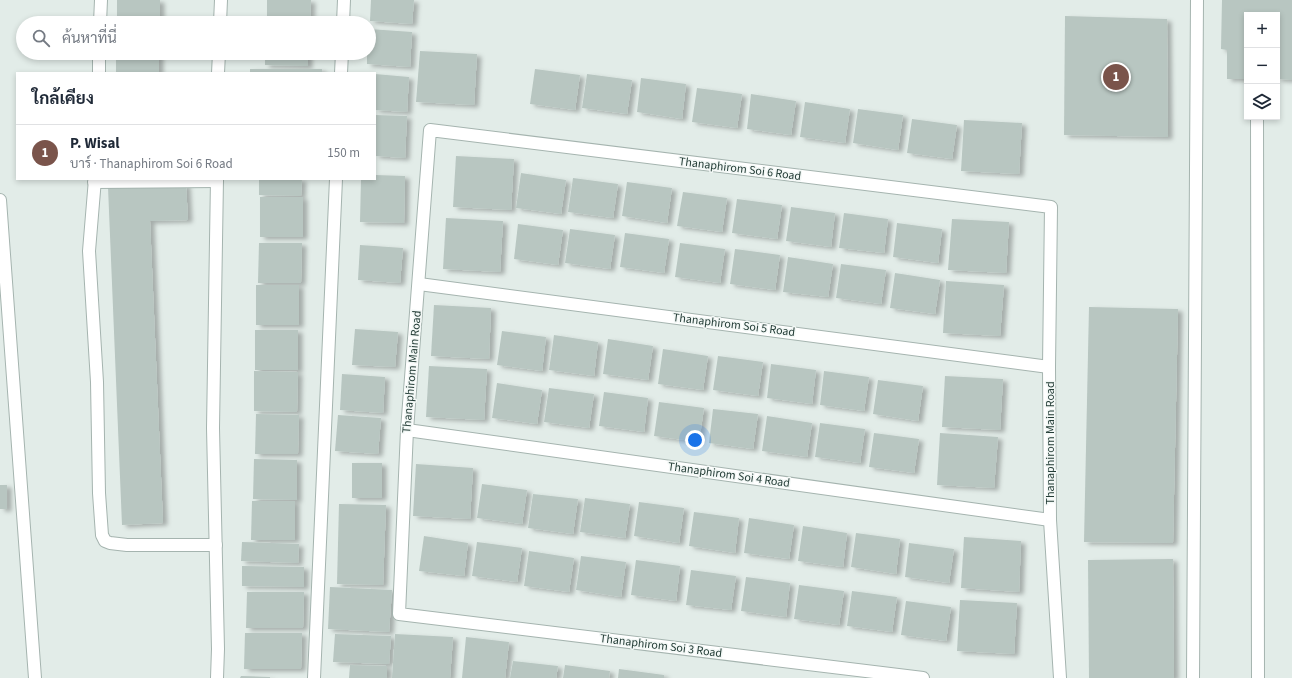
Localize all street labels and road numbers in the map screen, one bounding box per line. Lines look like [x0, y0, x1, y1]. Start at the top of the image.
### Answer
street label: Thanaphirom Soi 6 Road [678, 153, 802, 185]
street label: Thanaphirom Soi 5 Road [672, 309, 796, 341]
street label: Thanaphirom Main Road [398, 310, 426, 434]
street label: Thanaphirom Main Road [1042, 381, 1059, 505]
street label: Thanaphirom Soi 4 Road [667, 458, 791, 492]
street label: Thanaphirom Soi 3 Road [599, 630, 723, 662]

